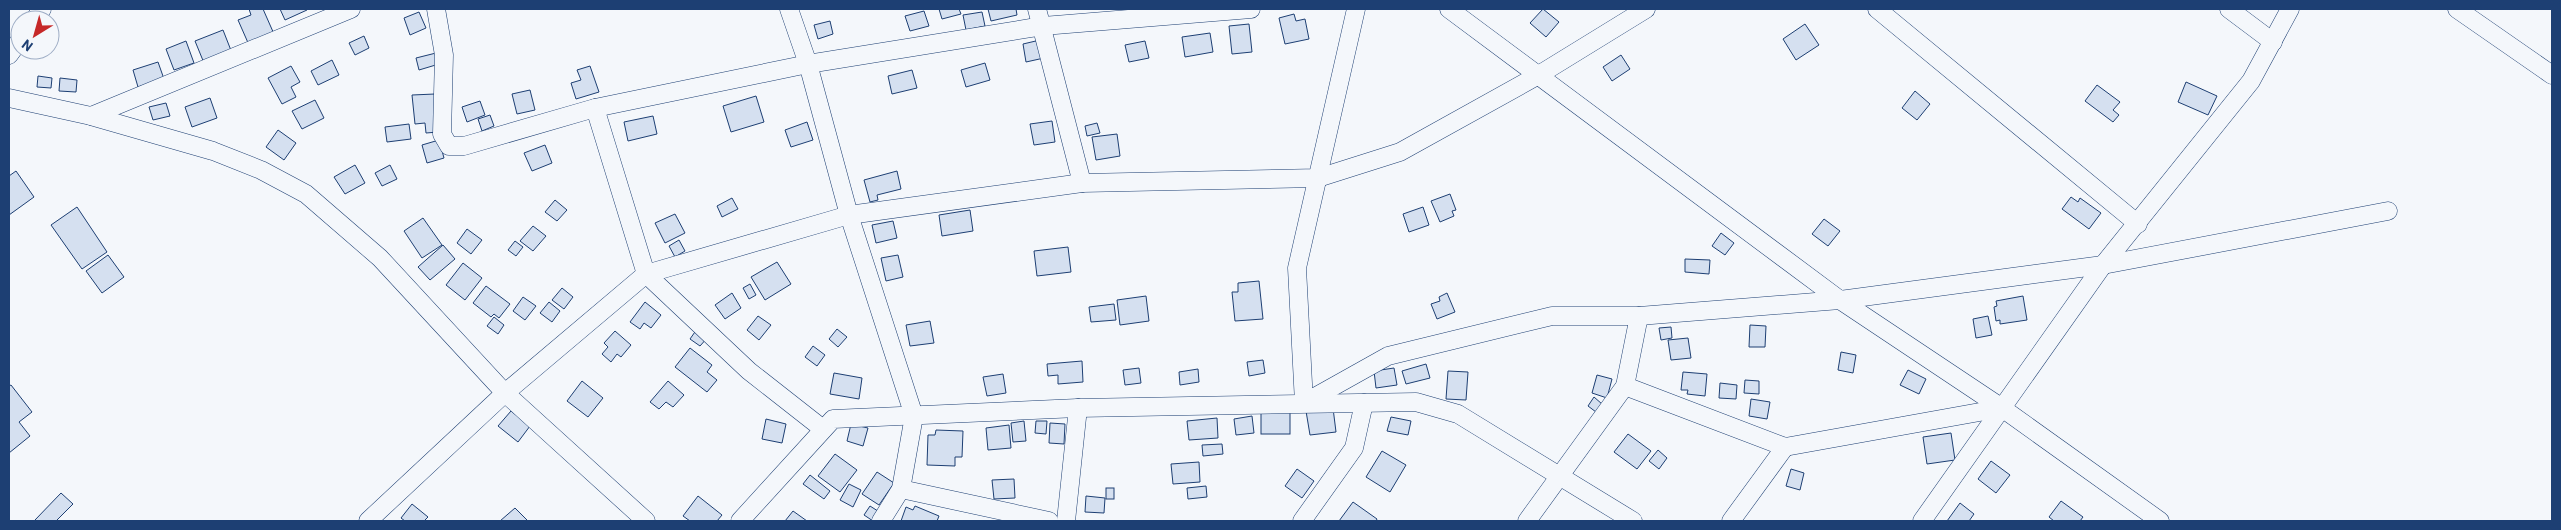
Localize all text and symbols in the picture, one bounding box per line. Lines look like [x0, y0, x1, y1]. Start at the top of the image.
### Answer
north arrow [10, 10, 60, 60]
text: N [18, 36, 36, 55]

